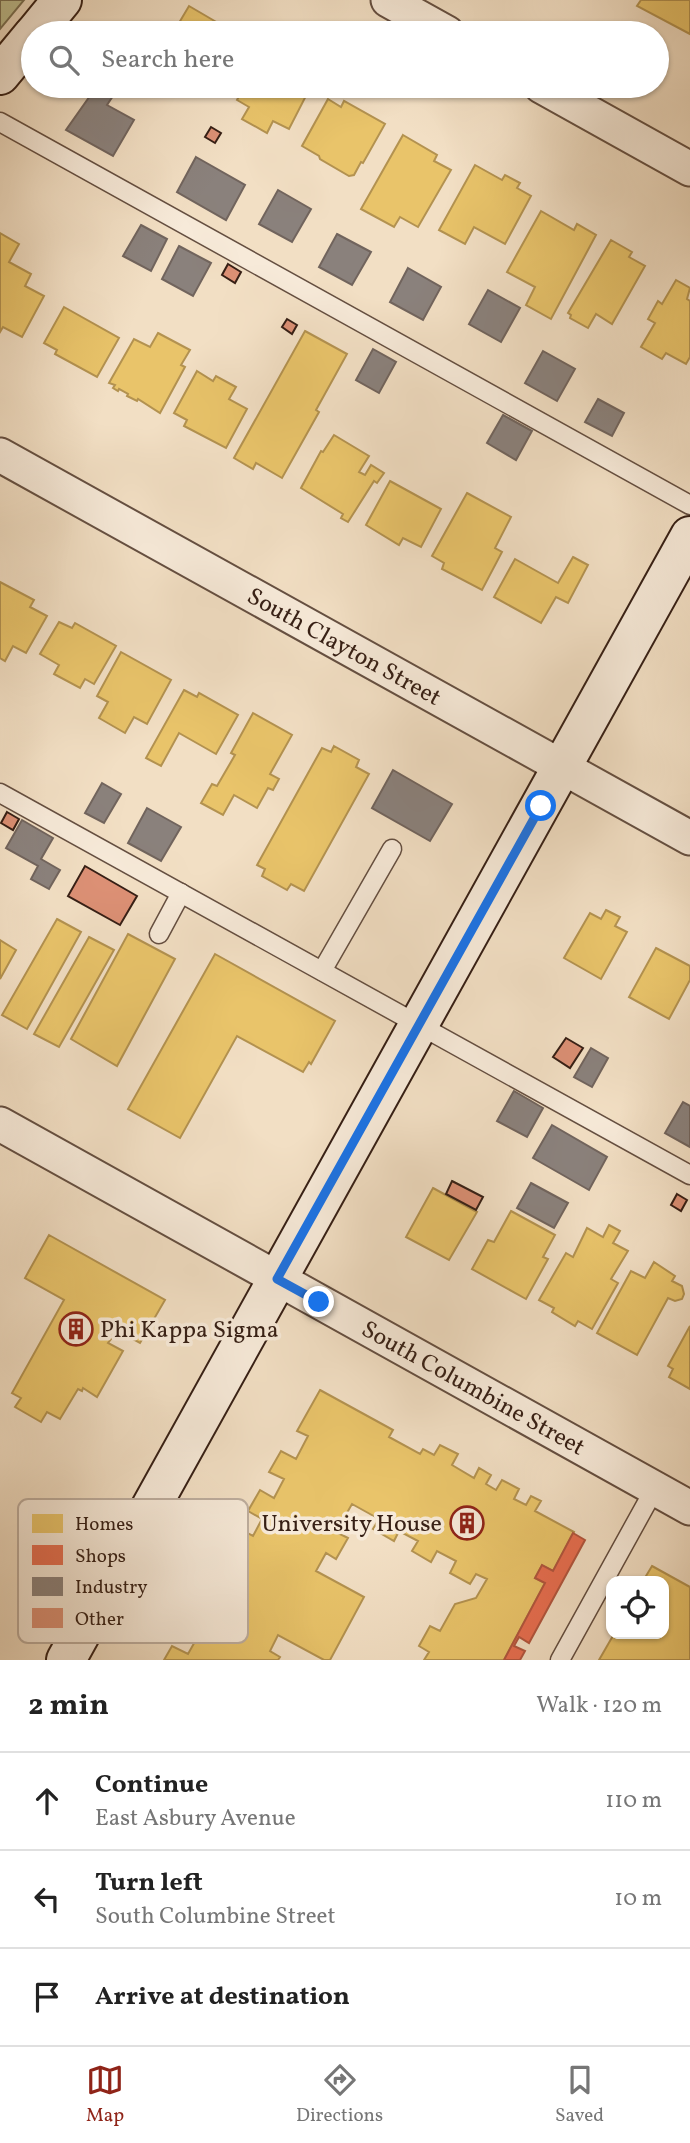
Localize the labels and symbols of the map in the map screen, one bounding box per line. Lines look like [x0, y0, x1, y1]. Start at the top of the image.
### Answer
street label: South Clayton Street [240, 580, 447, 716]
route start [525, 790, 556, 821]
route end [303, 1286, 334, 1317]
building icon: Phi Kappa Sigma [57, 1310, 95, 1348]
street label: South Columbine Street [355, 1313, 591, 1465]
place label: Phi Kappa Sigma [100, 1314, 279, 1348]
legend [18, 1499, 248, 1643]
building icon: University House [448, 1504, 486, 1542]
place label: University House [261, 1508, 442, 1542]
text: Homes [75, 1512, 133, 1538]
text: Shops [75, 1544, 126, 1570]
text: Industry [75, 1575, 148, 1601]
text: Other [75, 1607, 124, 1633]

